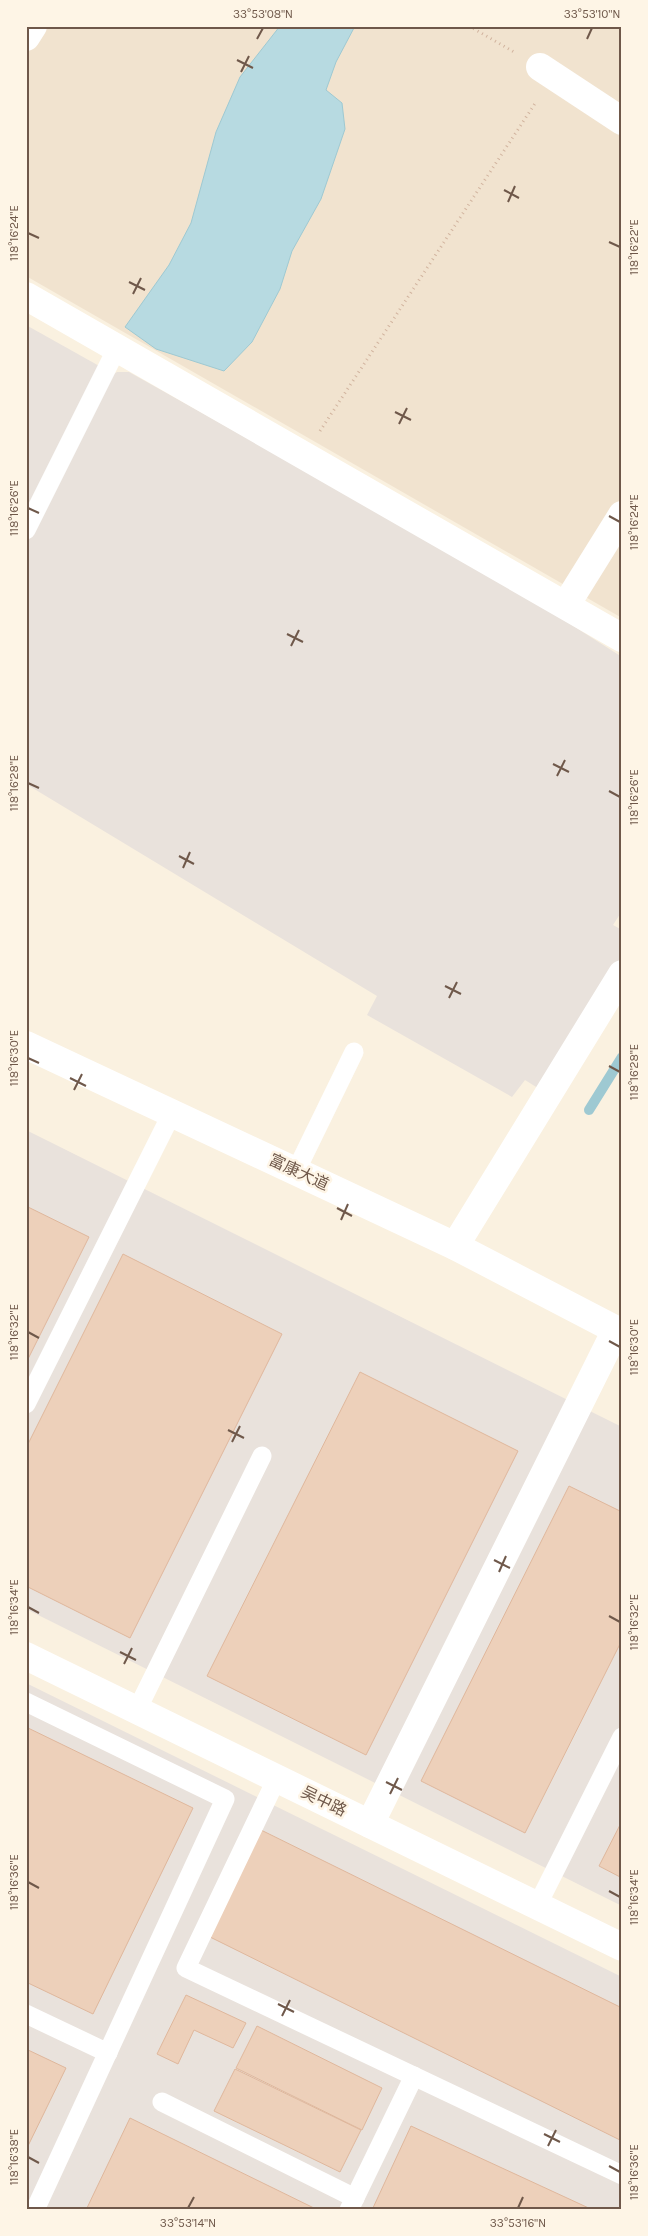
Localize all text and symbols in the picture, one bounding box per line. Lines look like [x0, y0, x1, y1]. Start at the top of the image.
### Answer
text: 33°53'08"N [233, 7, 293, 21]
text: 33°53'10"N [564, 7, 620, 21]
text: 118°16'24"E [7, 205, 21, 261]
text: 118°16'22"E [627, 219, 641, 275]
text: 118°16'26"E [7, 480, 21, 536]
text: 118°16'24"E [627, 494, 641, 550]
text: 118°16'28"E [7, 755, 21, 811]
text: 118°16'26"E [627, 769, 641, 825]
text: 118°16'30"E [7, 1030, 21, 1086]
text: 118°16'28"E [627, 1044, 641, 1100]
street label: 富康大道 [266, 1150, 332, 1194]
text: 118°16'32"E [7, 1304, 21, 1360]
text: 118°16'30"E [627, 1319, 641, 1375]
text: 118°16'34"E [7, 1579, 21, 1635]
text: 118°16'32"E [627, 1594, 641, 1650]
street label: 吴中路 [298, 1782, 350, 1820]
text: 118°16'36"E [7, 1854, 21, 1910]
text: 118°16'34"E [627, 1869, 641, 1925]
text: 118°16'38"E [7, 2129, 21, 2185]
text: 118°16'36"E [627, 2144, 641, 2200]
text: 33°53'14"N [160, 2216, 216, 2230]
text: 33°53'16"N [490, 2216, 546, 2230]

